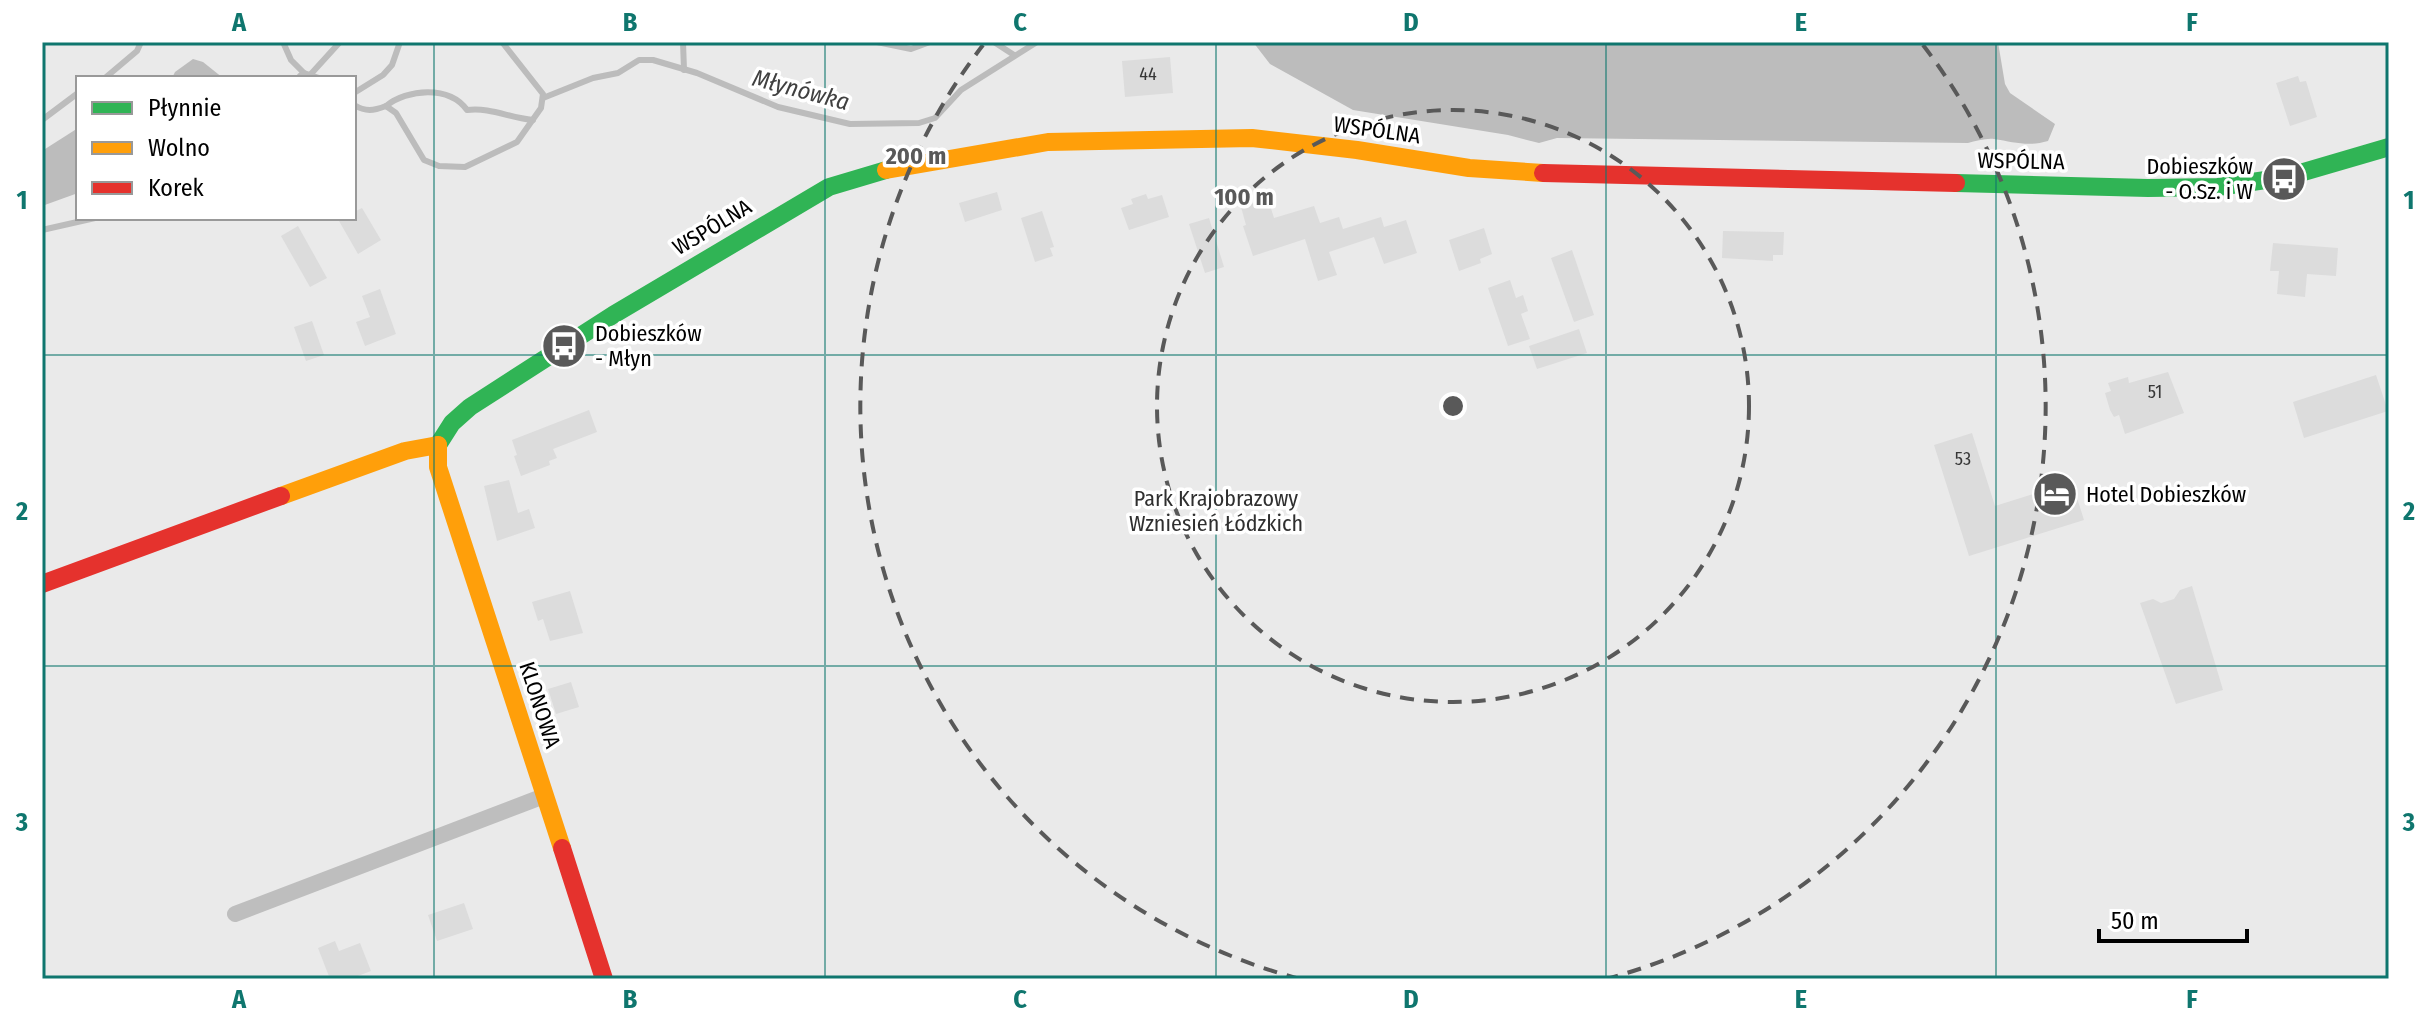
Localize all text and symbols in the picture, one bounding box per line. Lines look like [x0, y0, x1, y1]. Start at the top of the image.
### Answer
text: A [231, 7, 247, 38]
text: B [623, 7, 638, 38]
text: C [1013, 7, 1027, 38]
text: D [1403, 7, 1419, 38]
text: E [1795, 7, 1807, 38]
text: F [2186, 7, 2198, 38]
house number: 44 [1139, 63, 1157, 85]
water label: Młynówka [749, 64, 853, 116]
legend [76, 76, 356, 220]
text: Płynnie [148, 94, 221, 122]
street label: WSPÓLNA [1332, 111, 1422, 149]
text: Wolno [148, 134, 210, 162]
text: 200 m [885, 142, 946, 170]
street label: WSPÓLNA [1977, 147, 2065, 175]
place label: Dobieszków - O.Sz. i W [2146, 153, 2253, 205]
bus stop icon: Dobieszków - O.Sz. i W [2260, 155, 2308, 203]
text: Korek [148, 174, 205, 202]
text: 100 m [1214, 183, 1274, 211]
text: 1 [17, 185, 28, 216]
text: 1 [2404, 185, 2415, 216]
street label: WSPÓLNA [668, 193, 757, 261]
place label: Dobieszków - Młyn [595, 320, 702, 372]
bus stop icon: Dobieszków - Młyn [540, 322, 588, 370]
house number: 51 [2148, 381, 2162, 403]
centre of rings [1439, 392, 1467, 420]
house number: 53 [1955, 448, 1971, 470]
hotel icon: Hotel Dobieszków [2031, 470, 2079, 518]
place label: Hotel Dobieszków [2086, 481, 2246, 508]
park label: Park Krajobrazowy Wzniesień Łódzkich [1129, 485, 1303, 537]
text: 2 [15, 496, 28, 527]
text: 2 [2402, 496, 2415, 527]
street label: KLONOWA [513, 658, 567, 752]
text: 3 [15, 807, 28, 838]
text: 3 [2402, 807, 2415, 838]
scale bar [2099, 893, 2247, 943]
text: 50 m [2111, 907, 2159, 935]
text: A [231, 984, 247, 1015]
text: B [623, 984, 638, 1015]
text: C [1013, 984, 1027, 1015]
text: D [1403, 984, 1419, 1015]
text: E [1795, 984, 1807, 1015]
text: F [2186, 984, 2198, 1015]

